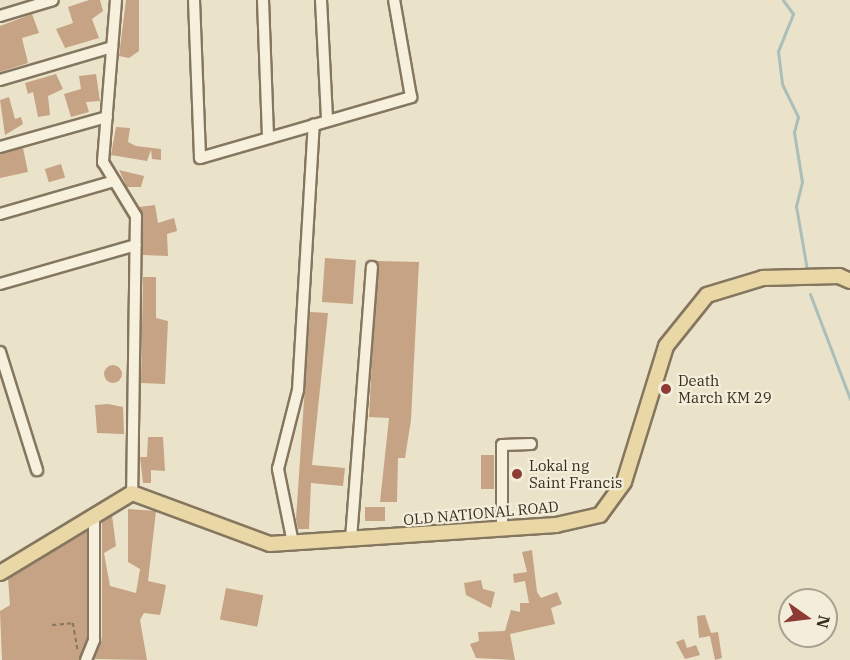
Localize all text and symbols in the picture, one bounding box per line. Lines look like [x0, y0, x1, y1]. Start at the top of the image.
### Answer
place label: Death March KM 29 [678, 371, 772, 406]
marker: Death March KM 29 [659, 382, 673, 396]
place label: Lokal ng Saint Francis [529, 456, 622, 491]
marker: Lokal ng Saint Francis [510, 467, 524, 481]
street label: OLD NATIONAL ROAD [403, 497, 559, 529]
north arrow [778, 588, 838, 648]
text: N [812, 613, 835, 630]

